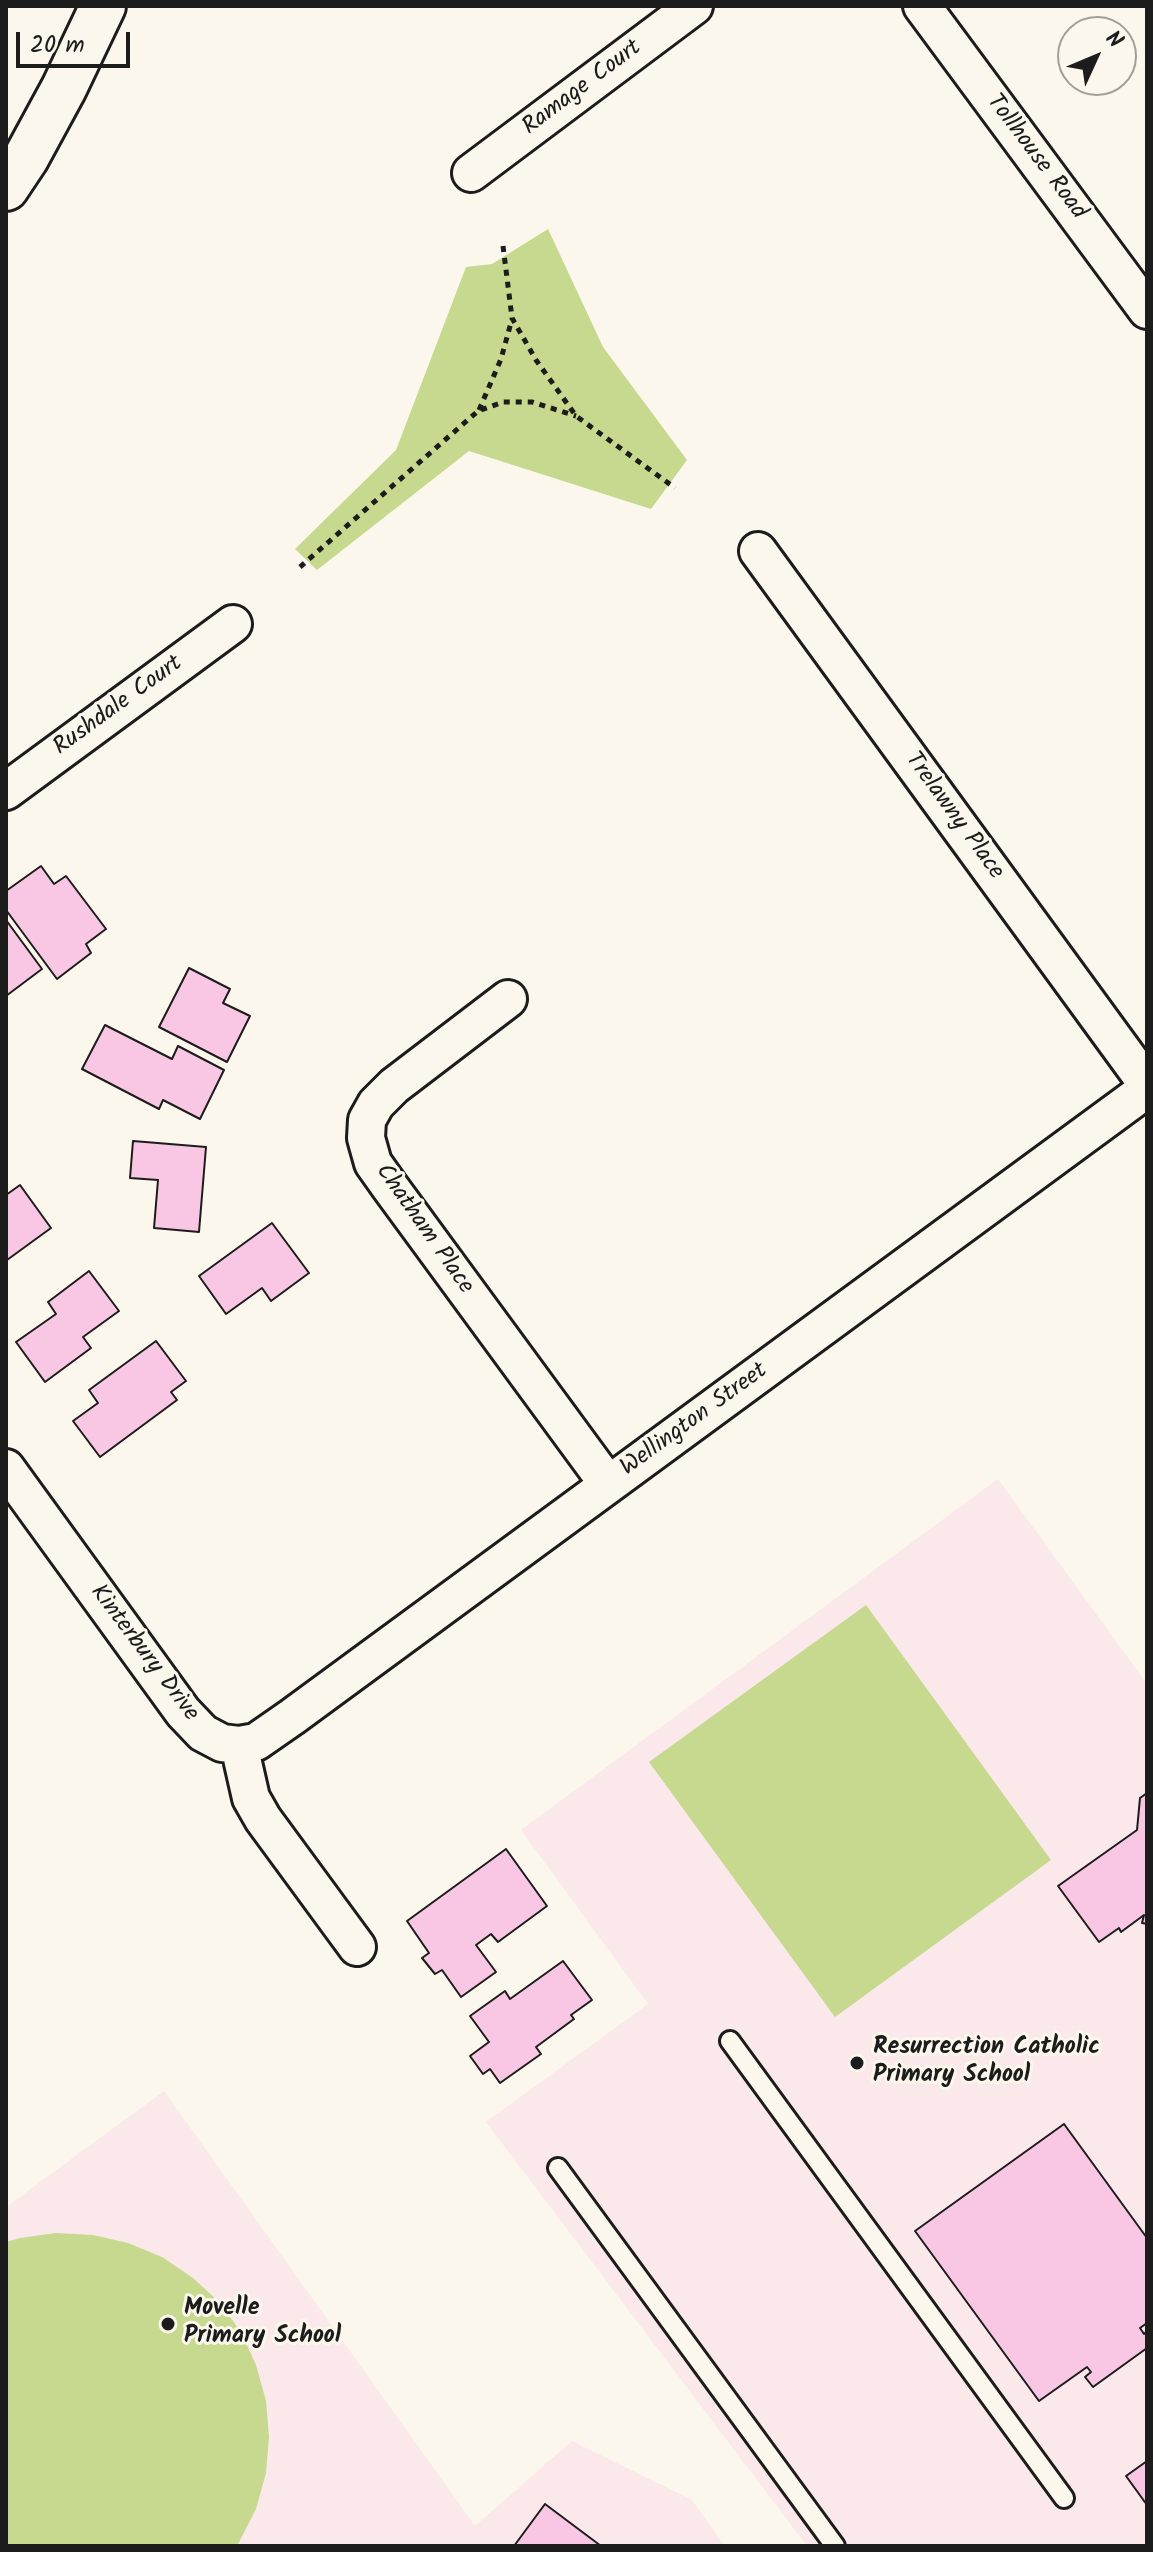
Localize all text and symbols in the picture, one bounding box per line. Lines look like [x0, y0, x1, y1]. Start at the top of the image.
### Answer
scale bar [20, 16, 134, 66]
north arrow [1057, 16, 1137, 96]
text: N [1096, 23, 1131, 58]
text: 20 m [30, 26, 85, 65]
street label: Ramage Court [518, 35, 648, 143]
street label: Tollhouse Road [979, 90, 1091, 226]
street label: Rushdale Court [49, 651, 189, 763]
street label: Trelawny Place [897, 748, 1009, 886]
street label: Chatham Place [368, 1159, 478, 1301]
street label: Wellington Street [616, 1358, 774, 1484]
street label: Kinterbury Drive [82, 1580, 204, 1728]
place label: Resurrection Catholic Primary School [873, 2035, 1100, 2091]
marker: Resurrection Catholic Primary School [848, 2054, 866, 2072]
place label: Movelle Primary School [184, 2296, 341, 2352]
marker: Movelle Primary School [159, 2315, 177, 2333]

